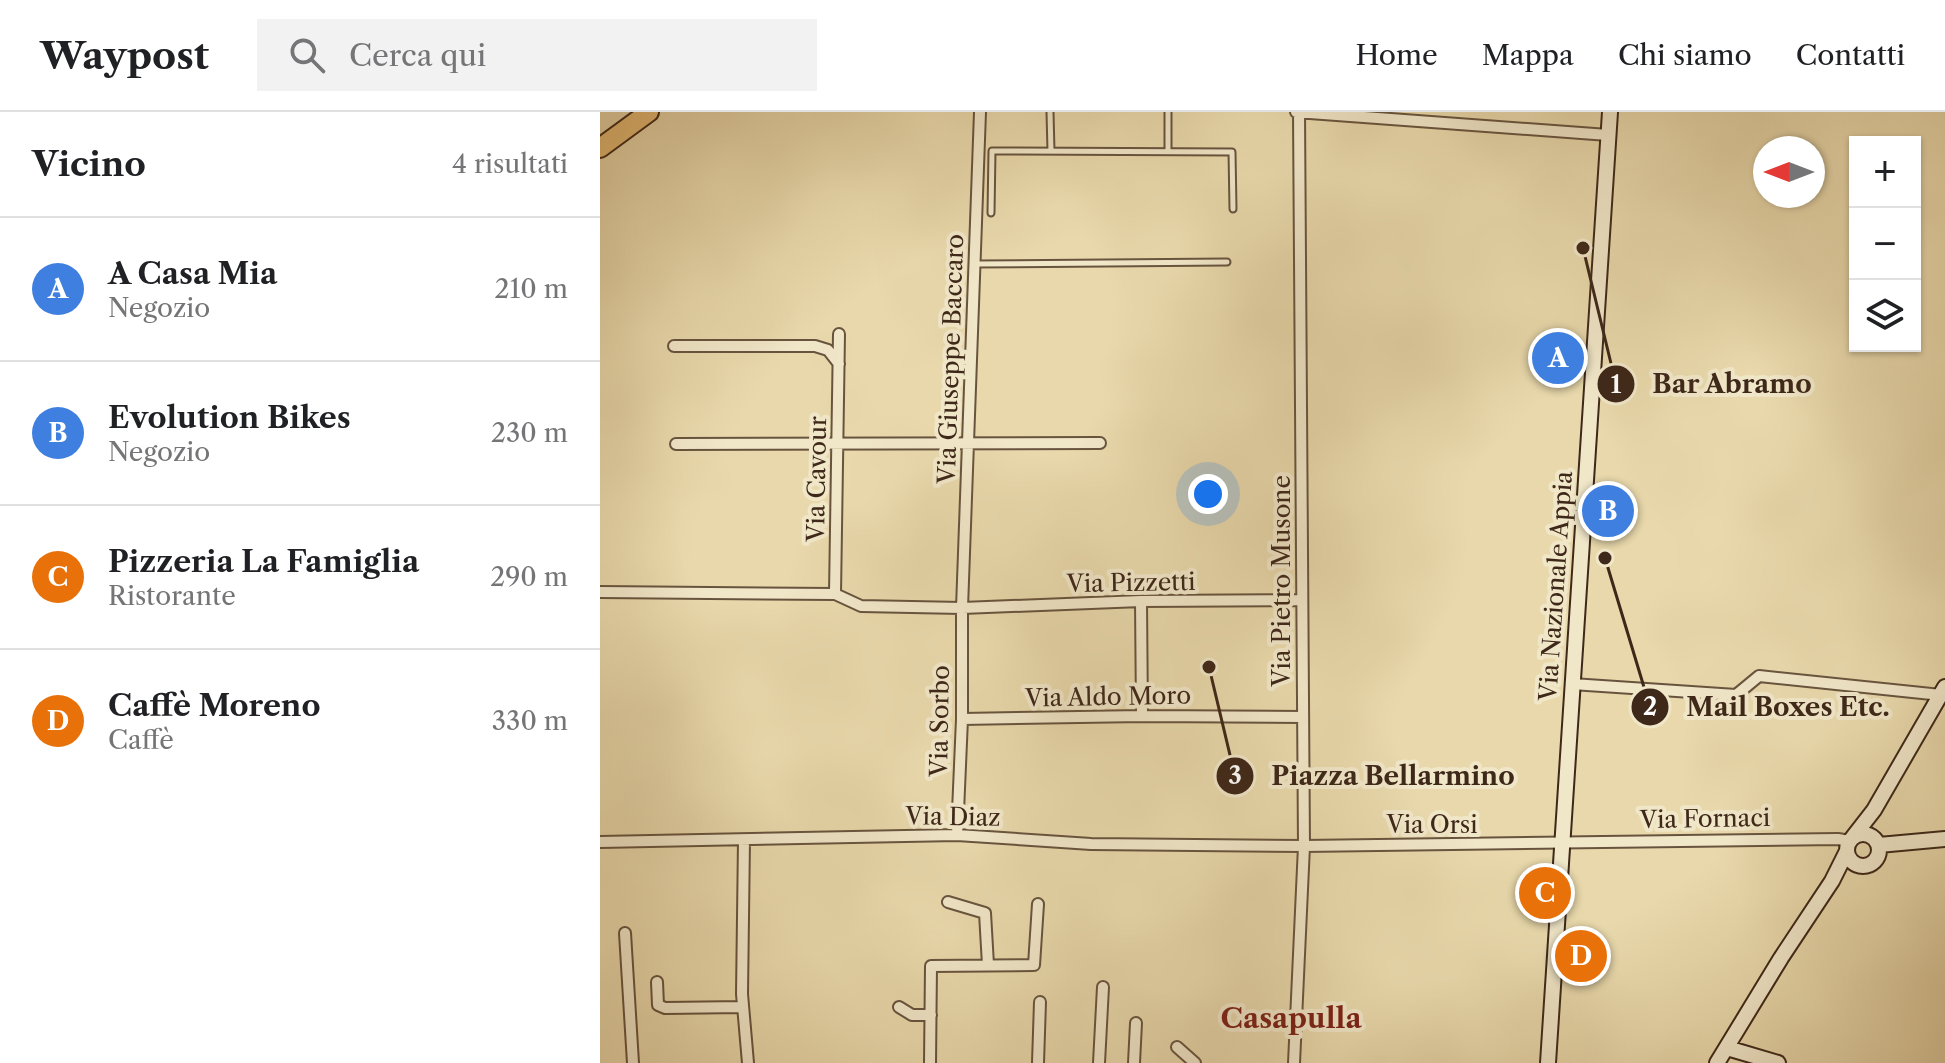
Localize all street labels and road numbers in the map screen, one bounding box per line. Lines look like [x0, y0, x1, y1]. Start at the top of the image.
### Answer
street label: Via Giuseppe Baccaro [932, 234, 969, 485]
street label: Via Cavour [801, 416, 832, 543]
street label: Via Nazionale Appia [1533, 470, 1578, 703]
street label: Via Pietro Musone [1267, 475, 1296, 688]
street label: Via Pizzetti [1065, 567, 1196, 598]
street label: Via Sorbo [924, 665, 955, 778]
street label: Via Aldo Moro [1024, 681, 1191, 712]
street label: Via Diaz [904, 801, 1001, 832]
street label: Via Fornaci [1639, 803, 1770, 834]
street label: Via Orsi [1385, 810, 1478, 839]

